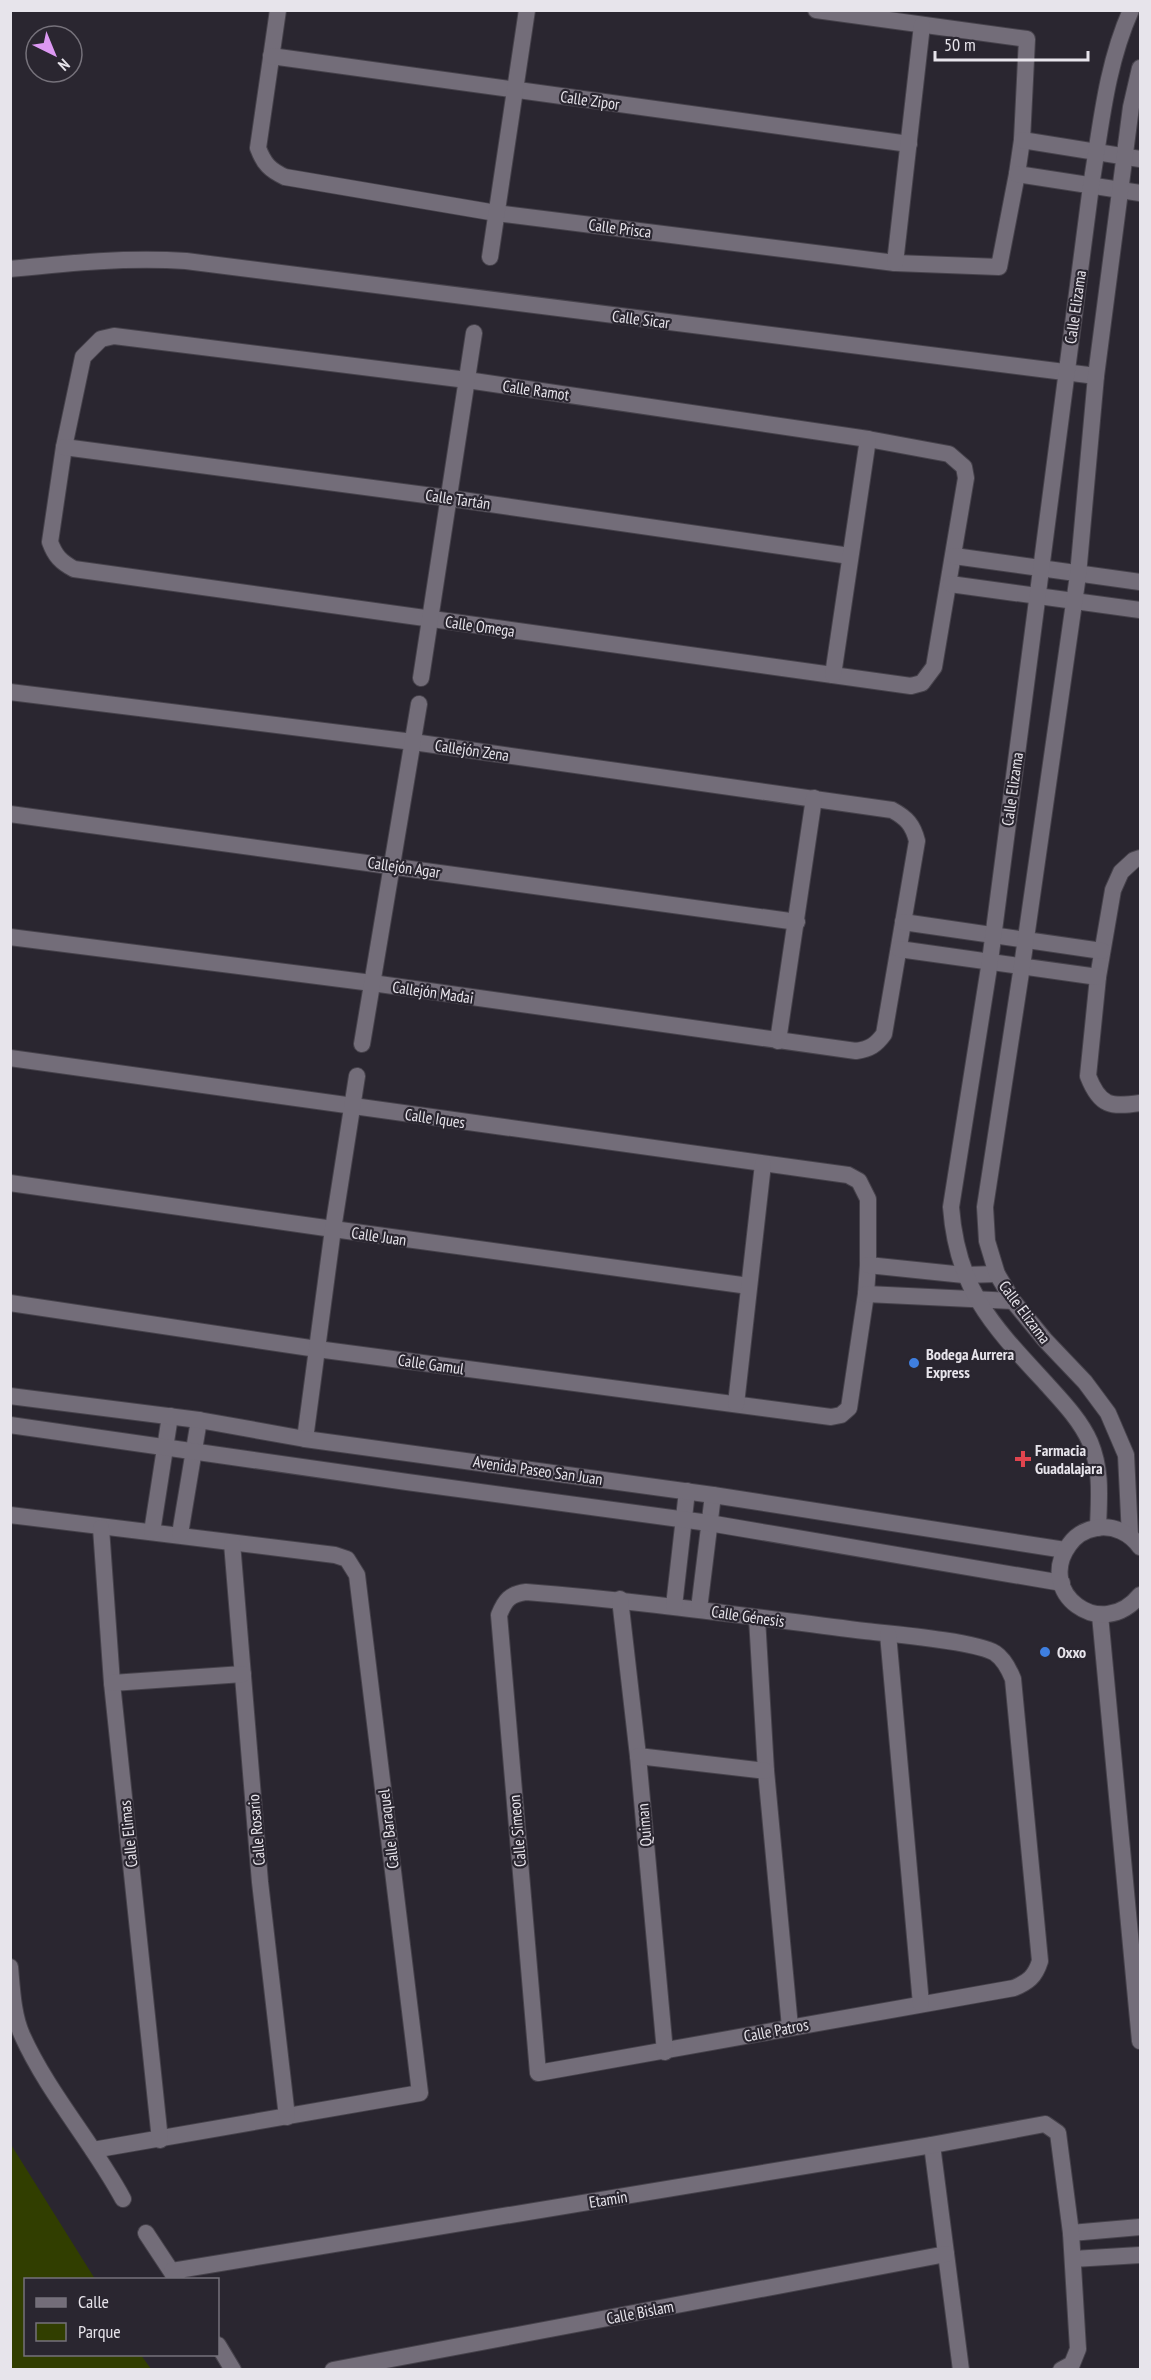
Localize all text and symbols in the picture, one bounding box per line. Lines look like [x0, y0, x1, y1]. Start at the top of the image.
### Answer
north arrow [24, 24, 84, 84]
scale bar [935, 24, 1088, 62]
text: 50 m [944, 33, 976, 56]
text: N [54, 55, 74, 75]
street label: Calle Zipor [559, 86, 621, 114]
street label: Calle Prisca [587, 214, 653, 242]
street label: Calle Elizama [1060, 269, 1090, 345]
street label: Calle Sicar [611, 306, 672, 333]
street label: Calle Ramot [502, 375, 571, 405]
street label: Calle Tartán [424, 485, 492, 513]
street label: Calle Omega [444, 611, 516, 641]
street label: Callejón Zena [434, 735, 510, 765]
street label: Calle Elizama [997, 751, 1027, 827]
street label: Callejón Agar [366, 852, 442, 882]
street label: Callejón Madai [391, 976, 475, 1008]
street label: Calle Iques [404, 1104, 466, 1132]
street label: Calle Juan [350, 1222, 408, 1250]
street label: Calle Elizama [995, 1276, 1055, 1348]
place label: Bodega Aurrera Express [926, 1344, 1014, 1382]
street label: Calle Gamul [397, 1349, 466, 1379]
marker: Bodega Aurrera Express [907, 1356, 921, 1370]
place label: Farmacia Guadalajara [1035, 1440, 1103, 1478]
street label: Avenida Paseo San Juan [472, 1451, 604, 1489]
marker: Farmacia Guadalajara [1016, 1452, 1030, 1466]
street label: Calle Génesis [710, 1601, 786, 1631]
place label: Oxxo [1057, 1642, 1086, 1662]
marker: Oxxo [1038, 1645, 1052, 1659]
street label: Calle Baraquel [373, 1788, 403, 1870]
street label: Calle Rosario [243, 1793, 269, 1867]
street label: Calle Simeon [504, 1794, 530, 1868]
street label: Calle Elimas [115, 1800, 141, 1868]
street label: Quiman [632, 1803, 656, 1847]
street label: Calle Patros [742, 2014, 810, 2046]
street label: Etamin [587, 2186, 629, 2212]
legend [24, 2278, 219, 2356]
text: Calle [78, 2290, 109, 2313]
street label: Calle Bislam [605, 2296, 675, 2328]
text: Parque [78, 2320, 121, 2343]

